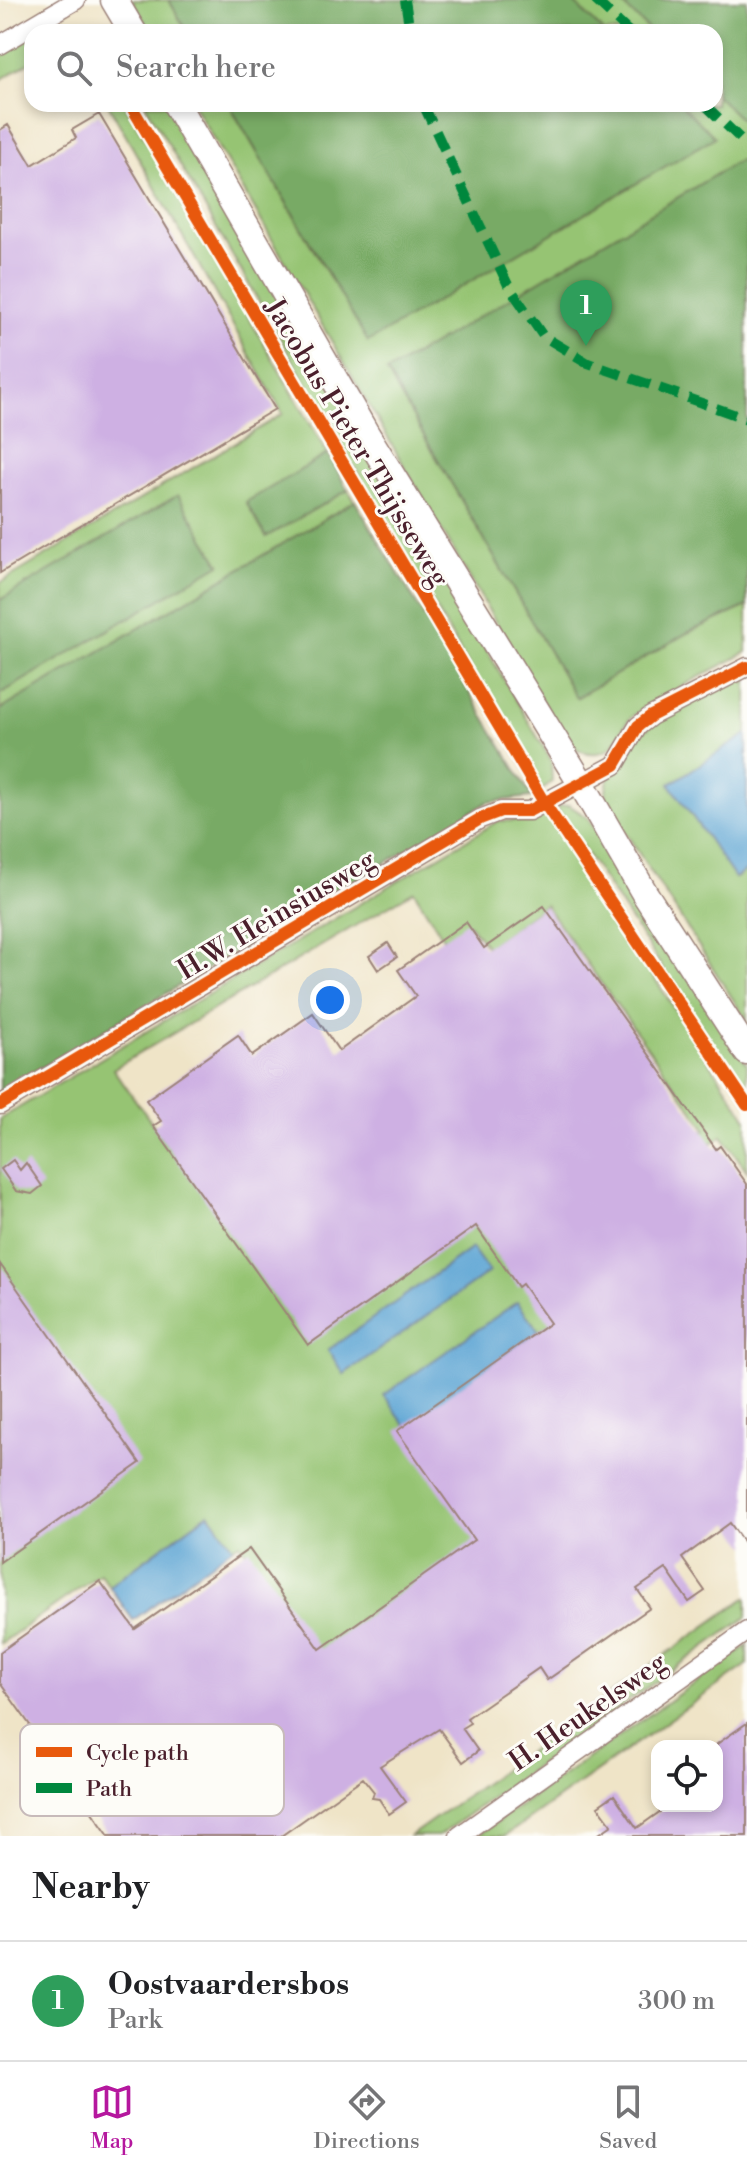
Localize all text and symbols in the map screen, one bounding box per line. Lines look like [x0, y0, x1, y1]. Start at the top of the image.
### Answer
search box [24, 24, 723, 112]
icon: search [52, 46, 96, 90]
text: Search here [116, 49, 276, 87]
pin: 1 [560, 280, 612, 346]
street label: Jacobus Pieter Thijsseweg [256, 291, 457, 594]
street label: H.W. Heinsiusweg [171, 842, 383, 988]
your location [310, 980, 350, 1020]
street label: H. Heukelsweg [502, 1645, 674, 1779]
legend [20, 1724, 284, 1816]
text: Cycle path [86, 1740, 189, 1767]
map controls [651, 1740, 723, 1812]
button: locate [651, 1740, 723, 1812]
text: Path [86, 1776, 132, 1803]
text: Nearby [32, 1867, 150, 1909]
text: Oostvaardersbos [108, 1966, 349, 2004]
text: 1 [52, 1985, 64, 2017]
text: 300 m [638, 1985, 715, 2017]
text: Park [108, 2004, 162, 2036]
tab: Map [90, 2080, 134, 2155]
tab: Directions [314, 2080, 420, 2155]
tab: Saved [599, 2080, 657, 2155]

